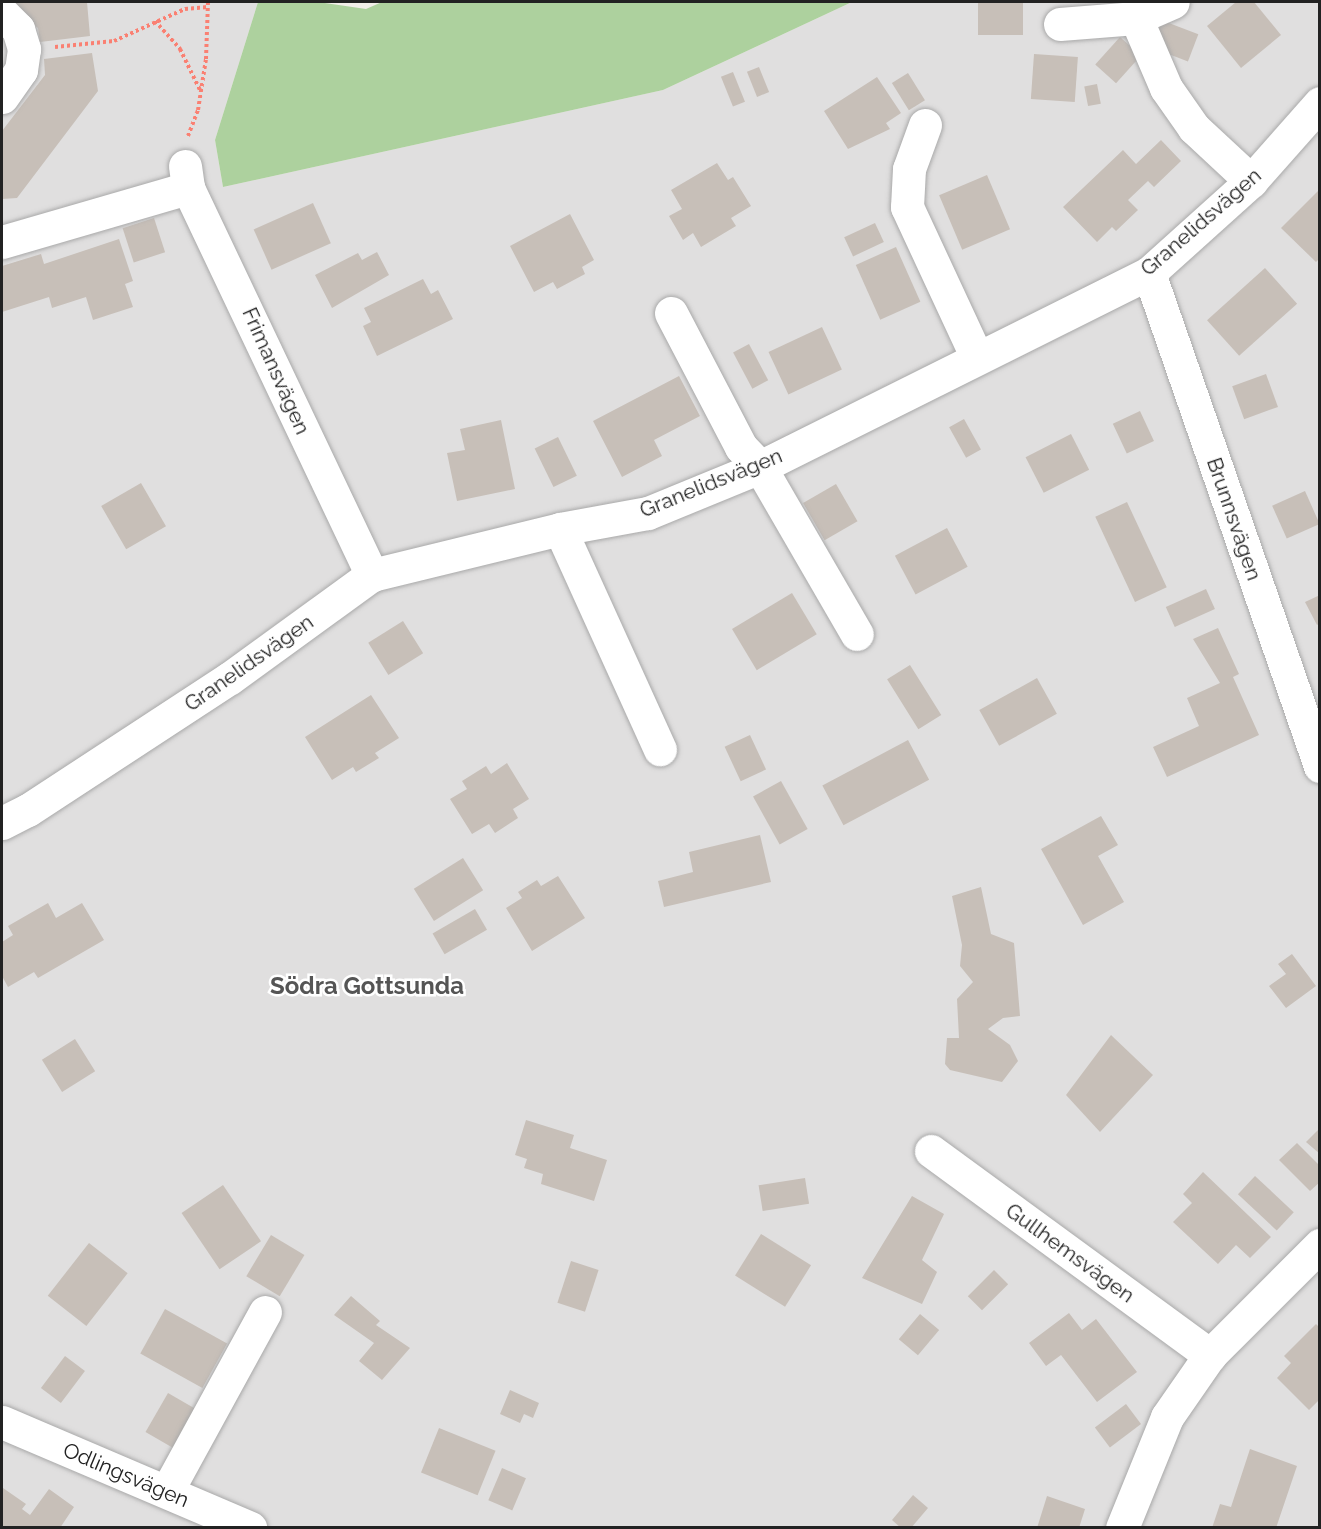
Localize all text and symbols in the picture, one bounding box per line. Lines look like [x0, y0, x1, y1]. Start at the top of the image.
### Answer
street label: Granelidsvägen [1136, 163, 1266, 281]
street label: Frimansvägen [237, 304, 315, 438]
street label: Granelidsvägen [636, 443, 786, 523]
street label: Brunnsvägen [1201, 454, 1267, 584]
street label: Granelidsvägen [180, 609, 318, 717]
district label: Södra Gottsunda [270, 972, 464, 1000]
street label: Gullhemsvägen [1001, 1198, 1139, 1308]
street label: Odlingsvägen [59, 1437, 193, 1513]

